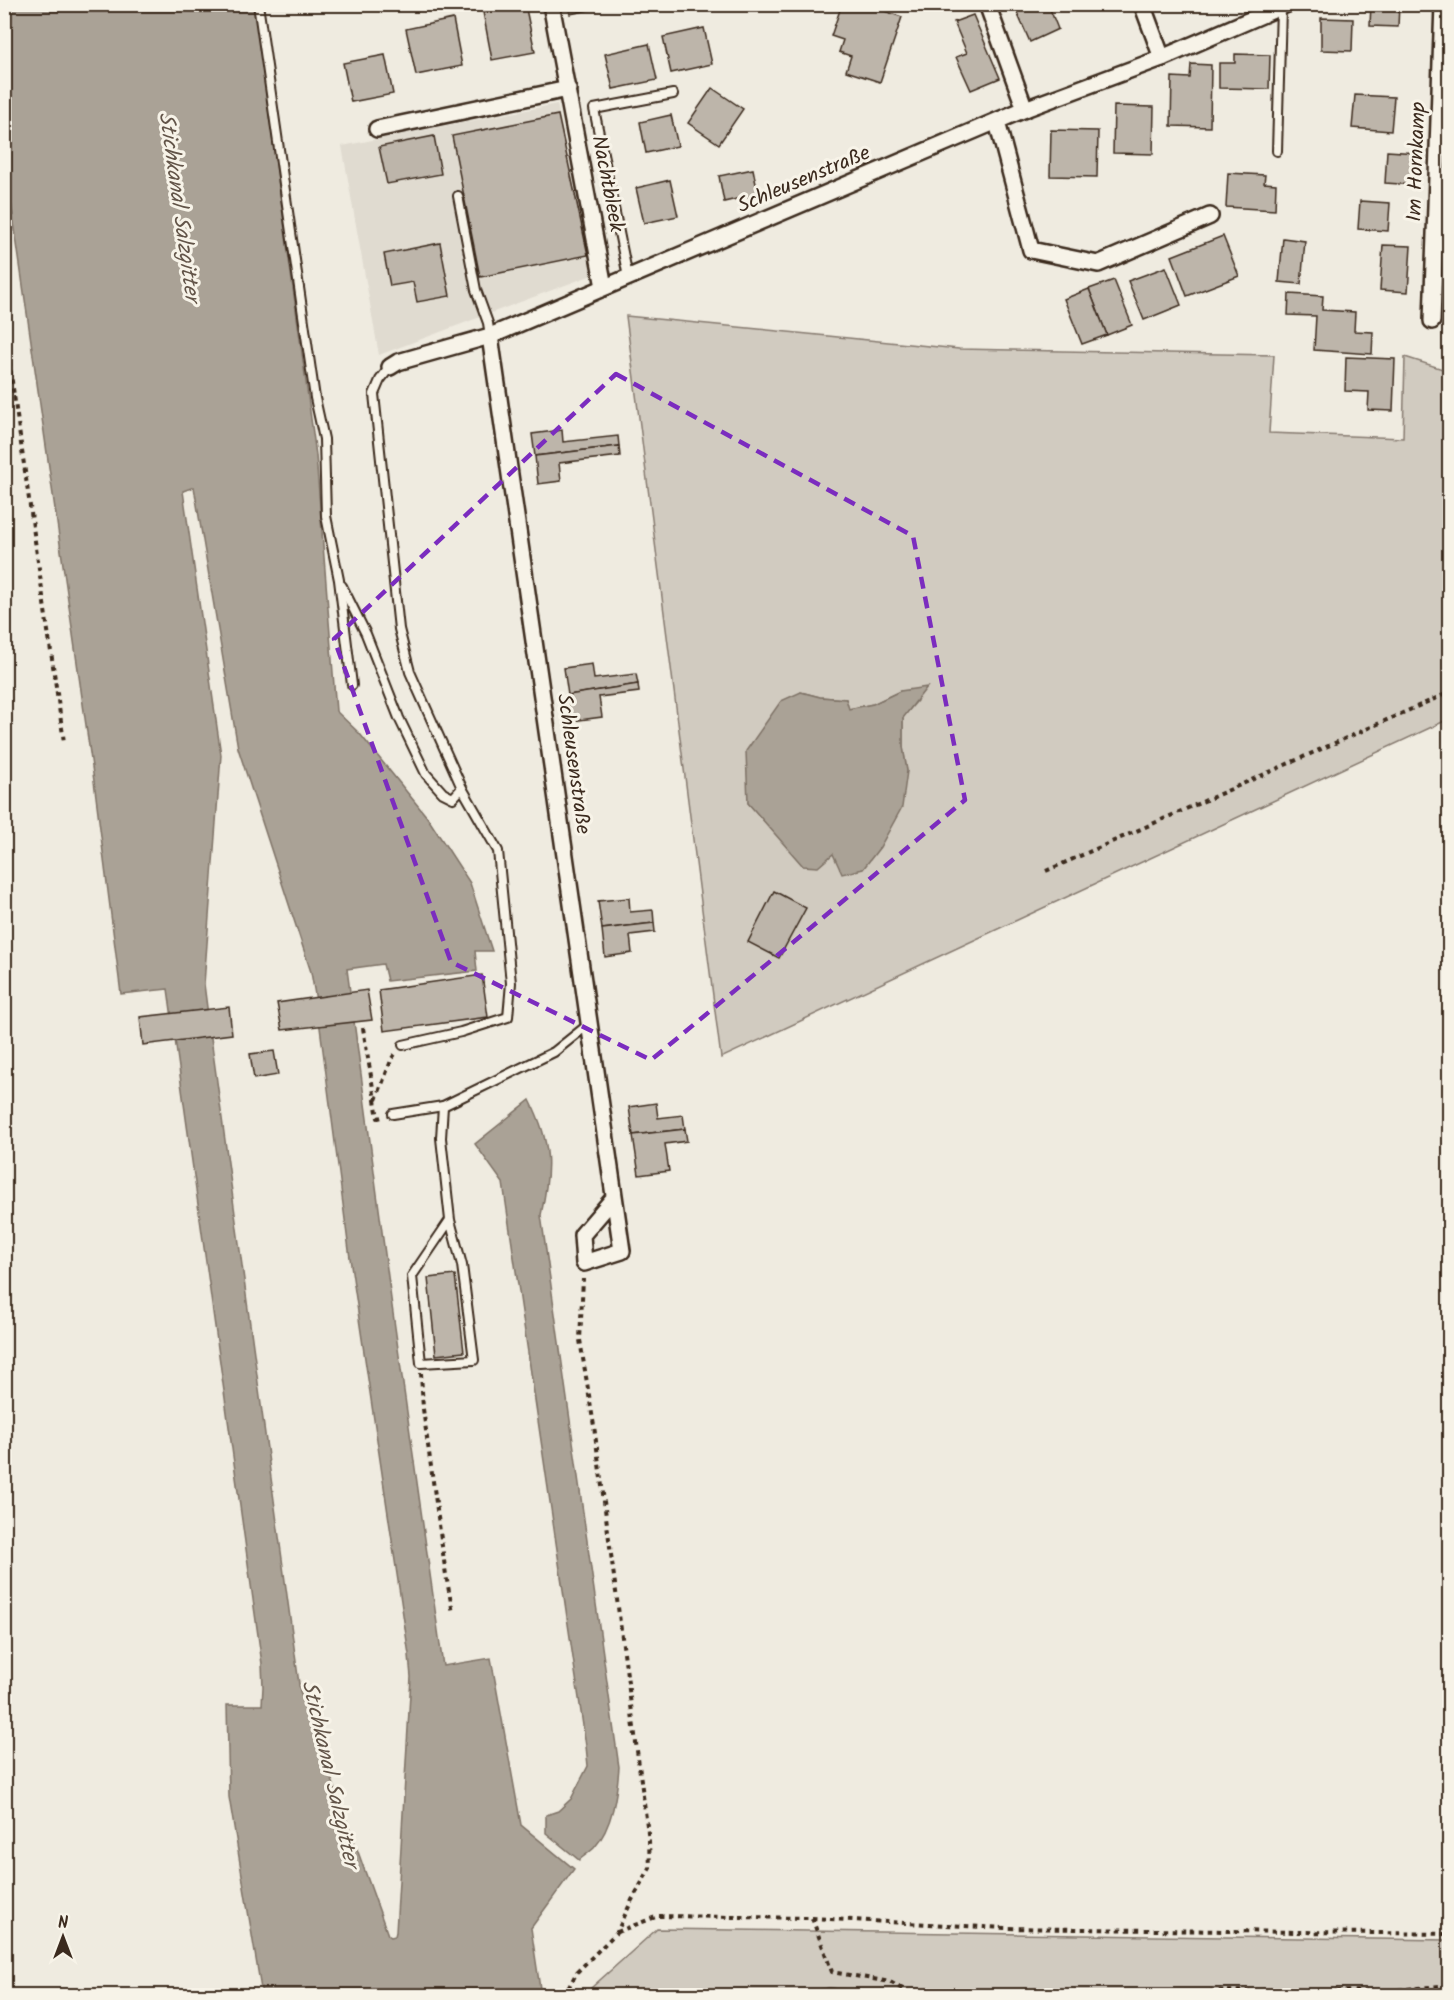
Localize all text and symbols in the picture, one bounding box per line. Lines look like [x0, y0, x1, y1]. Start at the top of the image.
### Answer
street label: Im Hornkamp [1398, 102, 1436, 222]
water label: Stichkanal Salzgitter [147, 110, 209, 309]
street label: Nachtbleek [581, 133, 633, 235]
street label: Schleusenstraße [732, 137, 876, 223]
street label: Schleusenstraße [547, 692, 599, 837]
water label: Stichkanal Salzgitter [290, 1677, 369, 1876]
north arrow [33, 1907, 93, 1967]
text: N [58, 1911, 68, 1936]

